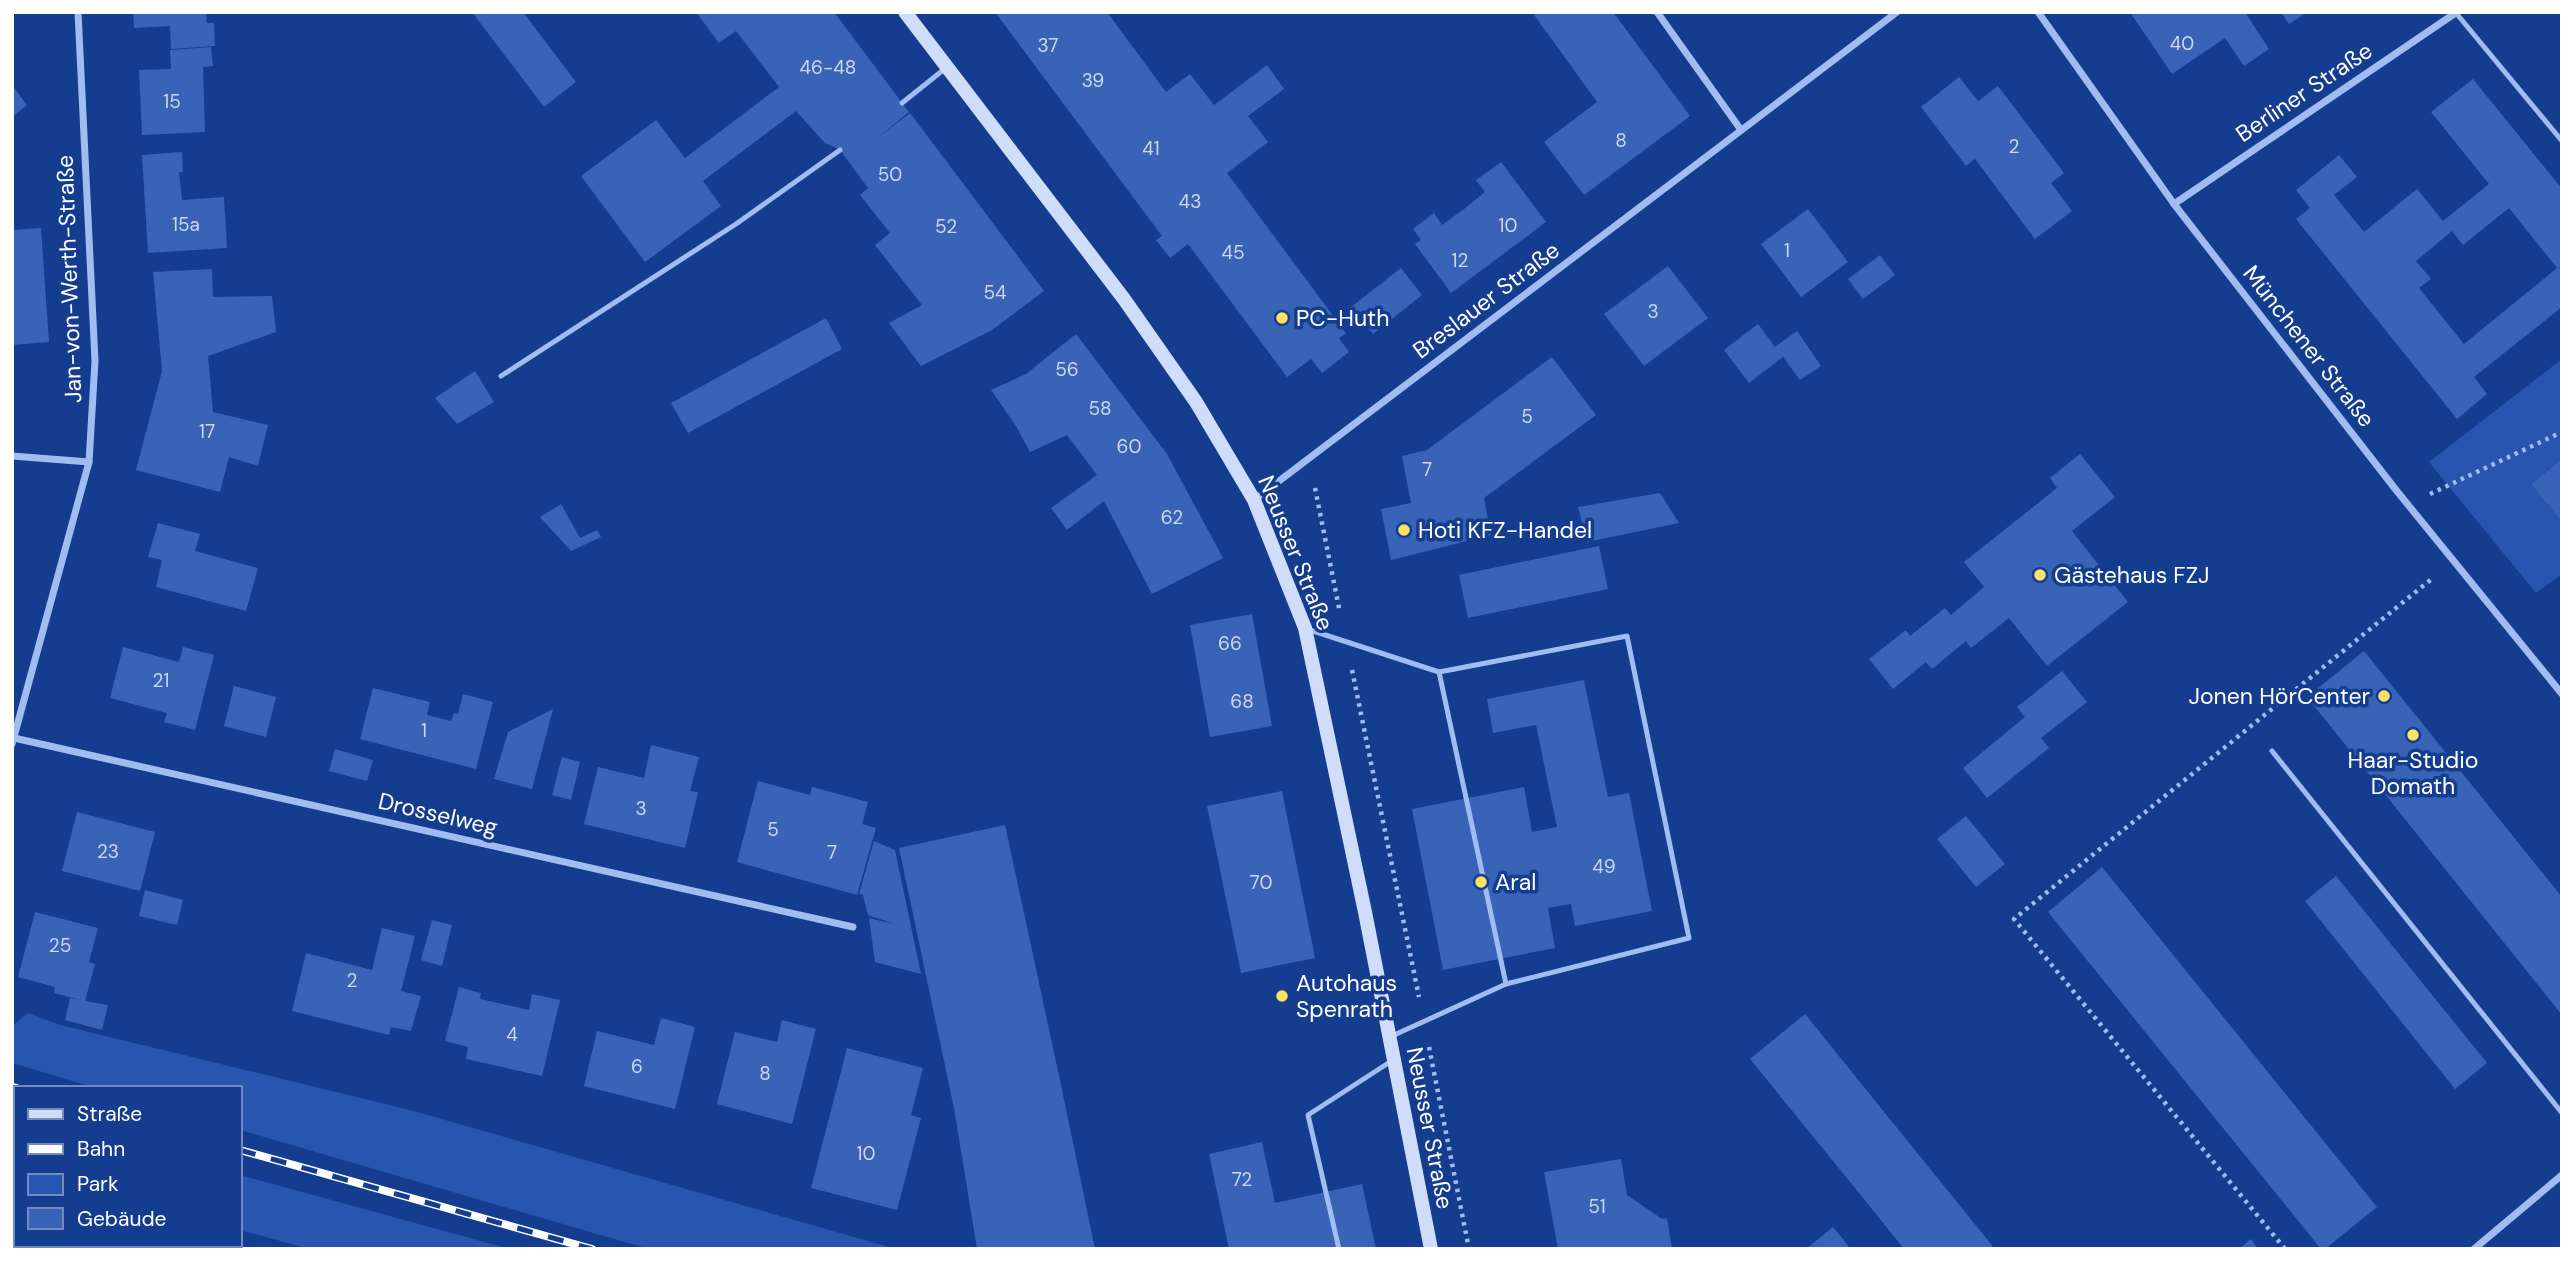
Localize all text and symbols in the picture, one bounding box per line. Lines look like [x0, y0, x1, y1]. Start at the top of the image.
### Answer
house number: 40 [2170, 31, 2194, 56]
house number: 37 [1037, 33, 1059, 58]
street label: Berliner Straße [2230, 35, 2378, 149]
house number: 46-48 [800, 55, 856, 80]
house number: 39 [1082, 68, 1104, 93]
house number: 15 [163, 89, 181, 114]
house number: 8 [1615, 128, 1627, 153]
house number: 2 [2009, 134, 2020, 159]
house number: 41 [1142, 136, 1160, 161]
street label: Jan-von-Werth-Straße [50, 154, 88, 404]
house number: 50 [878, 162, 902, 187]
house number: 43 [1179, 189, 1201, 214]
house number: 15a [172, 212, 200, 237]
house number: 10 [1499, 213, 1517, 238]
house number: 52 [935, 214, 957, 239]
street label: Breslauer Straße [1407, 235, 1565, 365]
house number: 1 [1784, 238, 1790, 263]
house number: 45 [1221, 240, 1245, 265]
house number: 12 [1452, 248, 1468, 273]
street label: Münchener Straße [2236, 259, 2382, 433]
house number: 54 [983, 280, 1007, 305]
house number: 3 [1647, 299, 1659, 324]
place label: PC-Huth [1296, 303, 1389, 333]
marker: PC-Huth [1274, 310, 1290, 326]
house number: 56 [1055, 357, 1079, 382]
house number: 58 [1088, 396, 1112, 421]
house number: 5 [1521, 404, 1533, 429]
house number: 17 [199, 419, 215, 444]
house number: 60 [1117, 434, 1141, 459]
house number: 7 [1422, 457, 1432, 482]
street label: Neusser Straße [1251, 471, 1341, 635]
house number: 62 [1161, 505, 1183, 530]
place label: Hoti KFZ-Handel [1418, 515, 1592, 545]
marker: Hoti KFZ-Handel [1396, 522, 1412, 538]
place label: Gästehaus FZJ [2054, 560, 2210, 590]
marker: Gästehaus FZJ [2032, 567, 2048, 583]
house number: 66 [1218, 631, 1242, 656]
house number: 21 [153, 668, 169, 693]
place label: Jonen HörCenter [2188, 681, 2370, 711]
marker: Jonen HörCenter [2376, 688, 2392, 704]
house number: 68 [1230, 689, 1254, 714]
house number: 1 [421, 718, 427, 743]
marker: Haar-Studio Domath [2405, 727, 2421, 743]
place label: Haar-Studio Domath [2348, 745, 2478, 801]
street label: Drosselweg [375, 786, 501, 842]
house number: 3 [635, 796, 647, 821]
house number: 5 [767, 817, 779, 842]
house number: 23 [97, 839, 119, 864]
house number: 7 [827, 840, 837, 865]
house number: 49 [1592, 854, 1616, 879]
place label: Aral [1495, 867, 1536, 897]
house number: 70 [1250, 870, 1272, 895]
marker: Aral [1473, 874, 1489, 890]
house number: 25 [49, 933, 71, 958]
house number: 2 [347, 968, 358, 993]
place label: Autohaus Spenrath [1296, 968, 1397, 1024]
marker: Autohaus Spenrath [1274, 988, 1290, 1004]
house number: 4 [506, 1022, 518, 1047]
street label: Neusser Straße [1400, 1045, 1460, 1211]
house number: 6 [631, 1054, 643, 1079]
house number: 8 [759, 1061, 771, 1086]
legend [14, 1086, 242, 1247]
text: Straße [77, 1100, 142, 1128]
text: Bahn [77, 1135, 125, 1163]
house number: 10 [857, 1141, 875, 1166]
house number: 72 [1232, 1167, 1252, 1192]
text: Park [77, 1170, 119, 1198]
house number: 51 [1588, 1194, 1606, 1219]
text: Gebäude [77, 1205, 167, 1233]

